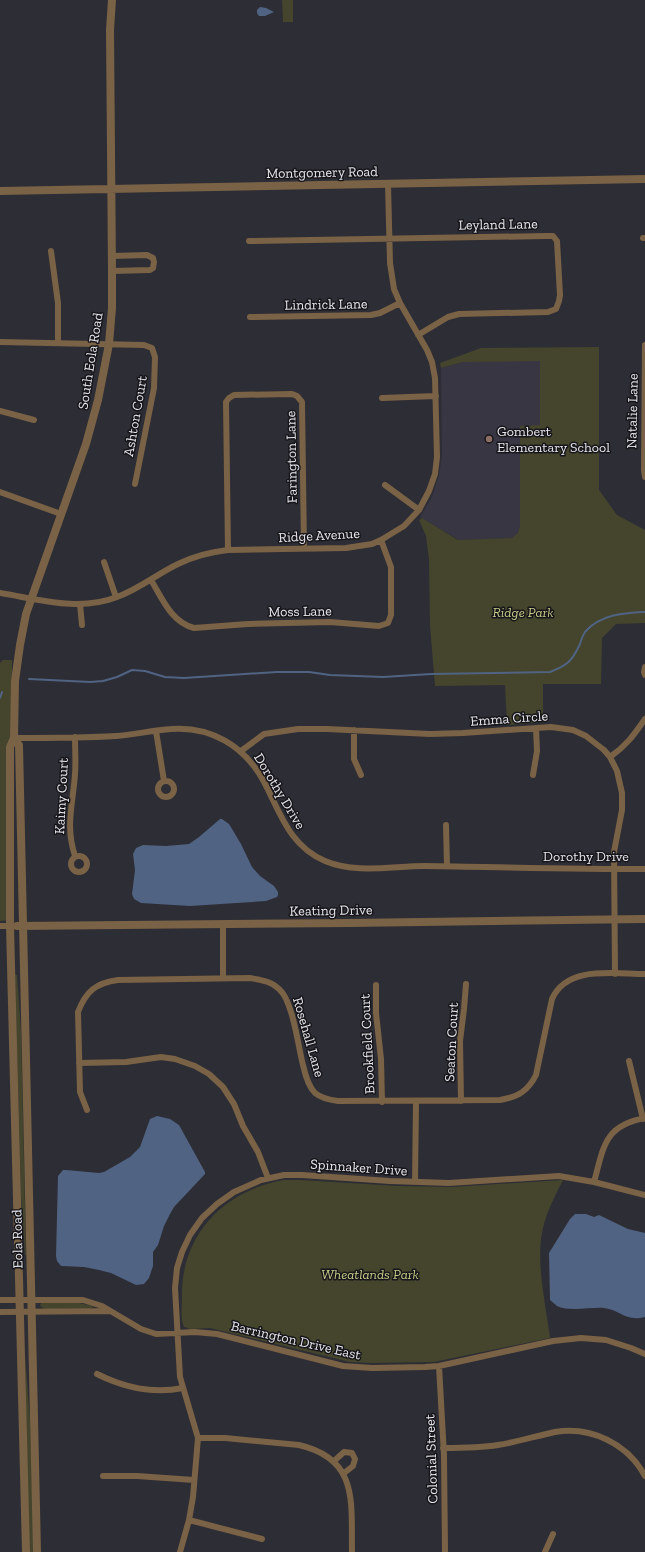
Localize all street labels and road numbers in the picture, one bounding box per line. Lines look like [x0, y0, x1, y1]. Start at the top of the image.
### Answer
street label: Montgomery Road [266, 163, 378, 182]
street label: Leyland Lane [458, 215, 538, 234]
street label: Lindrick Lane [284, 295, 368, 314]
street label: South Eola Road [74, 311, 107, 411]
street label: Natalie Lane [623, 373, 642, 449]
street label: Ashton Court [120, 374, 151, 458]
street label: Farington Lane [282, 410, 301, 503]
street label: Ridge Avenue [278, 525, 361, 546]
street label: Moss Lane [268, 602, 332, 621]
street label: Emma Circle [470, 707, 549, 730]
street label: Dorothy Drive [250, 750, 309, 833]
street label: Kaimy Court [51, 757, 72, 835]
street label: Dorothy Drive [543, 848, 629, 865]
street label: Keating Drive [289, 901, 373, 920]
street label: Brookfield Court [356, 993, 379, 1094]
street label: Rosehall Lane [289, 995, 328, 1080]
street label: Seaton Court [441, 1001, 462, 1082]
street label: Spinnaker Drive [310, 1156, 409, 1179]
street label: Eola Road [8, 1209, 27, 1269]
street label: Barrington Drive East [229, 1317, 363, 1364]
street label: Colonial Street [421, 1413, 442, 1504]

